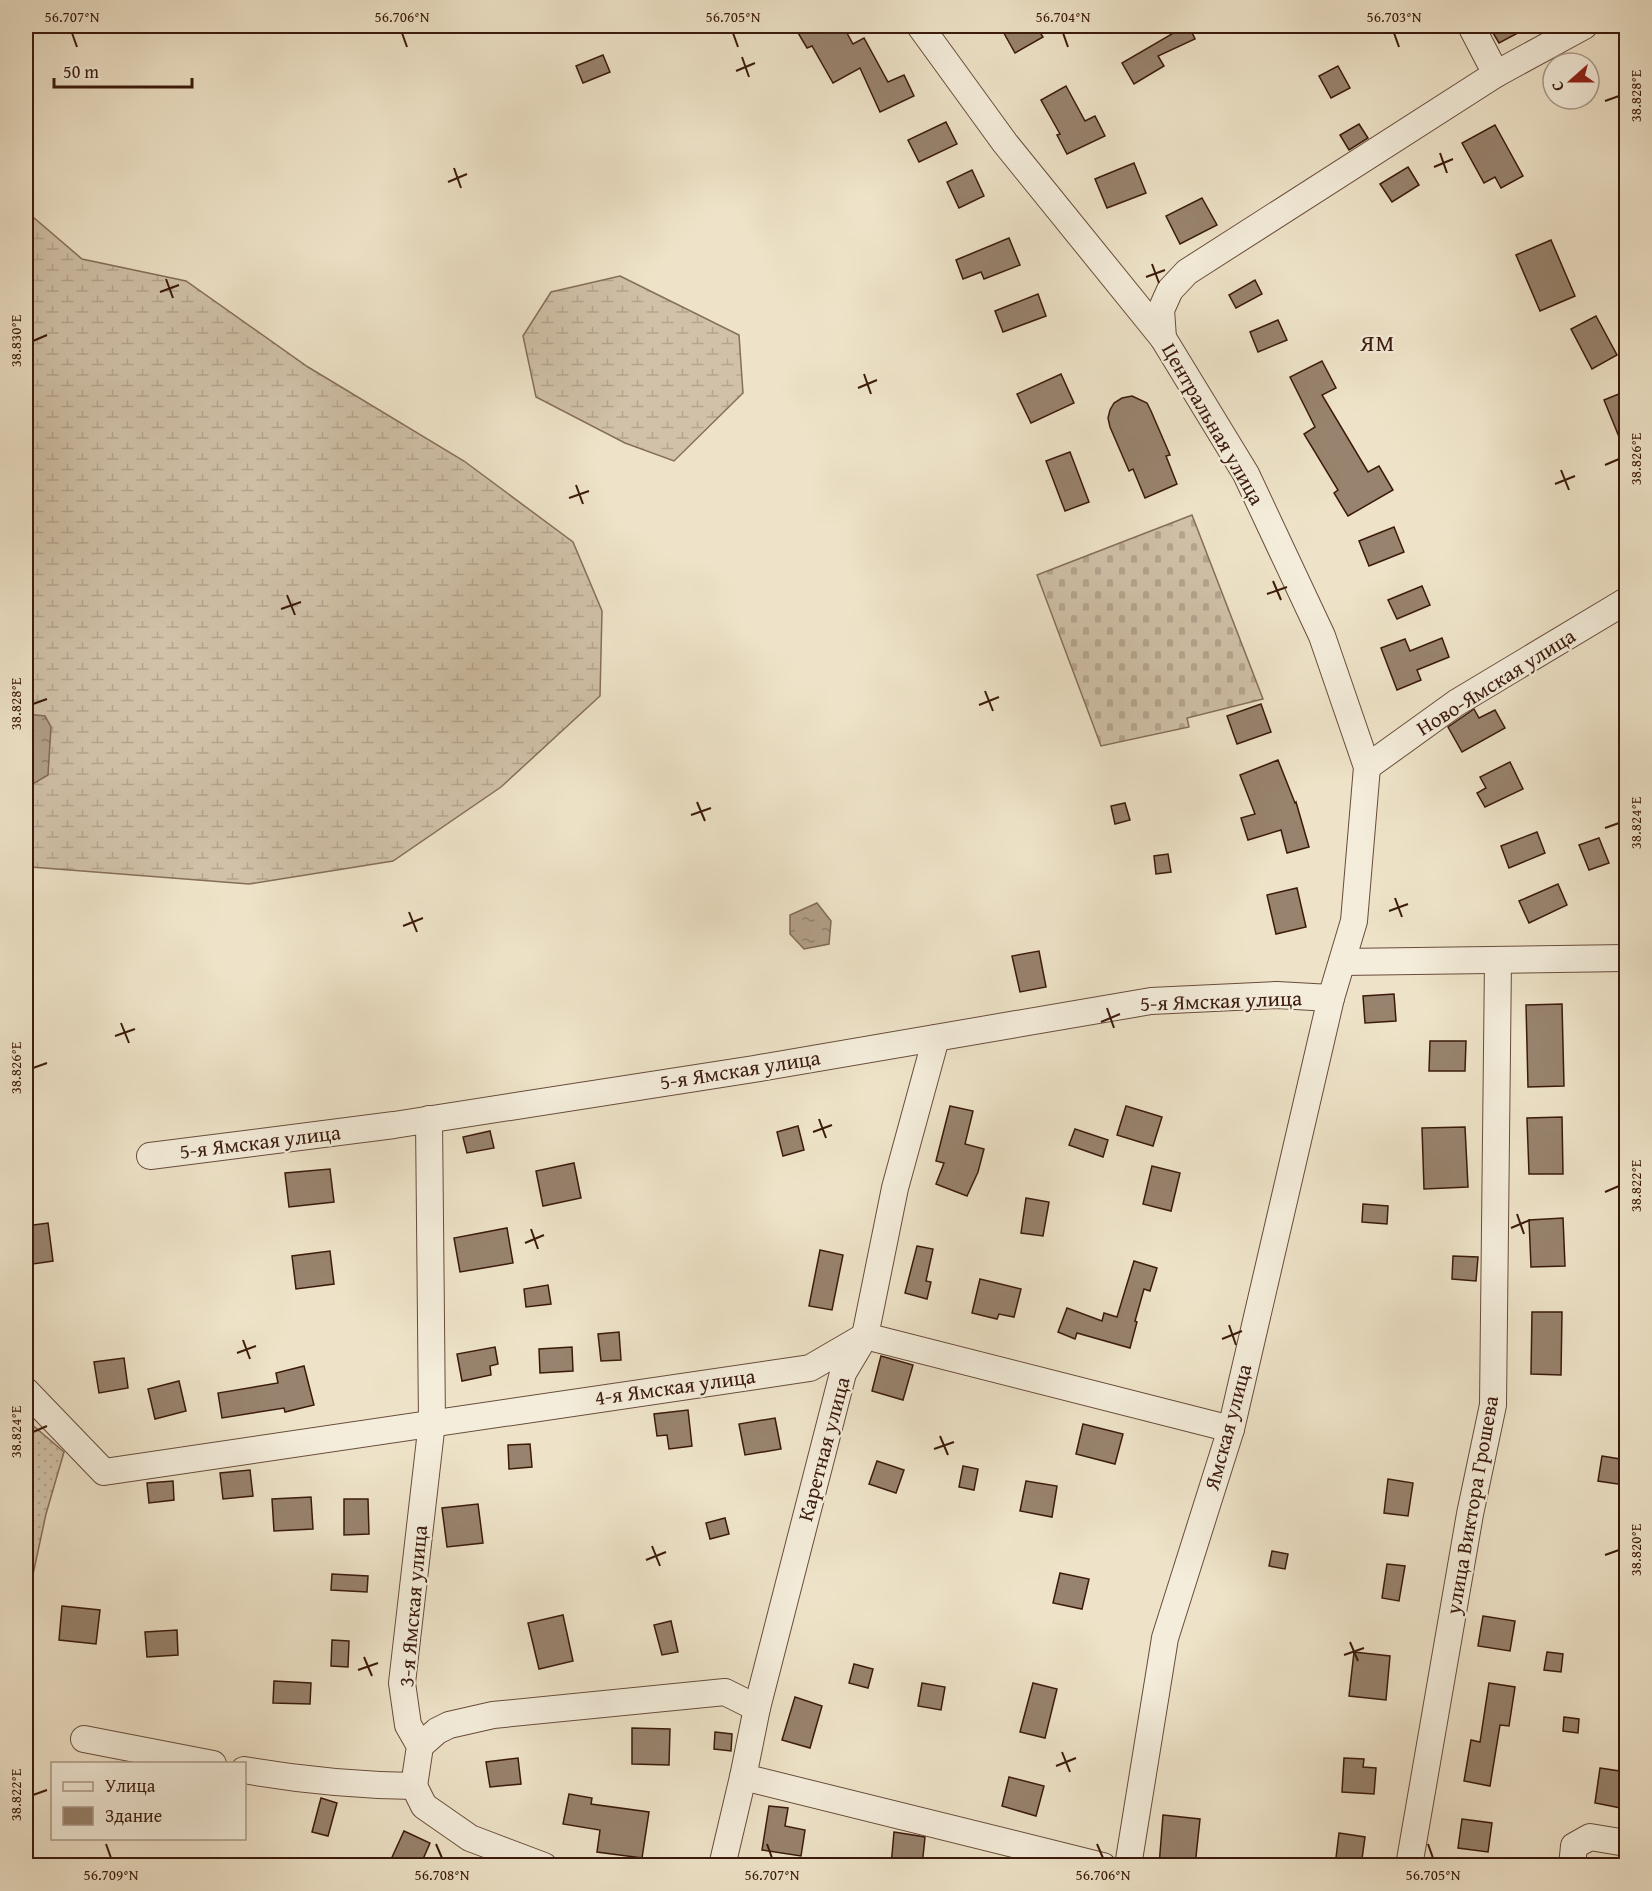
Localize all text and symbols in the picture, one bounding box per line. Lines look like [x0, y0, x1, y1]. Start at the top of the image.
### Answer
text: 56.707°N [45, 6, 100, 27]
text: 56.706°N [375, 6, 430, 27]
text: 56.705°N [706, 6, 761, 27]
text: 56.704°N [1036, 6, 1091, 27]
text: 56.703°N [1367, 6, 1422, 27]
scale bar [54, 51, 192, 89]
north arrow [1541, 51, 1601, 111]
text: 50 m [63, 58, 99, 85]
text: 38.828°E [1625, 69, 1646, 122]
text: С [1544, 78, 1570, 95]
text: 38.830°E [5, 314, 26, 367]
district label: ЯМ [1359, 325, 1396, 360]
street label: Центральная улица [1154, 337, 1273, 511]
text: 38.826°E [1625, 432, 1646, 485]
street label: Ново-Ямская улица [1410, 620, 1581, 743]
text: 38.828°E [5, 677, 26, 730]
text: 38.824°E [1625, 796, 1646, 849]
street label: 5-я Ямская улица [1139, 982, 1303, 1019]
text: 38.826°E [5, 1041, 26, 1094]
street label: 5-я Ямская улица [657, 1042, 822, 1097]
street label: 5-я Ямская улица [178, 1116, 342, 1167]
text: 38.822°E [1625, 1159, 1646, 1212]
street label: 4-я Ямская улица [592, 1360, 757, 1413]
street label: Ямская улица [1196, 1360, 1259, 1494]
street label: Каретная улица [789, 1373, 858, 1525]
street label: улица Виктора Грошева [1437, 1393, 1506, 1618]
text: 38.824°E [5, 1405, 26, 1458]
text: 38.820°E [1625, 1523, 1646, 1576]
street label: 3-я Ямская улица [390, 1524, 435, 1688]
legend [51, 1762, 246, 1840]
text: 38.822°E [5, 1768, 26, 1821]
text: Улица [105, 1772, 156, 1799]
text: Здание [105, 1802, 162, 1829]
text: 56.709°N [84, 1864, 139, 1885]
text: 56.708°N [415, 1864, 470, 1885]
text: 56.707°N [745, 1864, 800, 1885]
text: 56.706°N [1076, 1864, 1131, 1885]
text: 56.705°N [1406, 1864, 1461, 1885]

